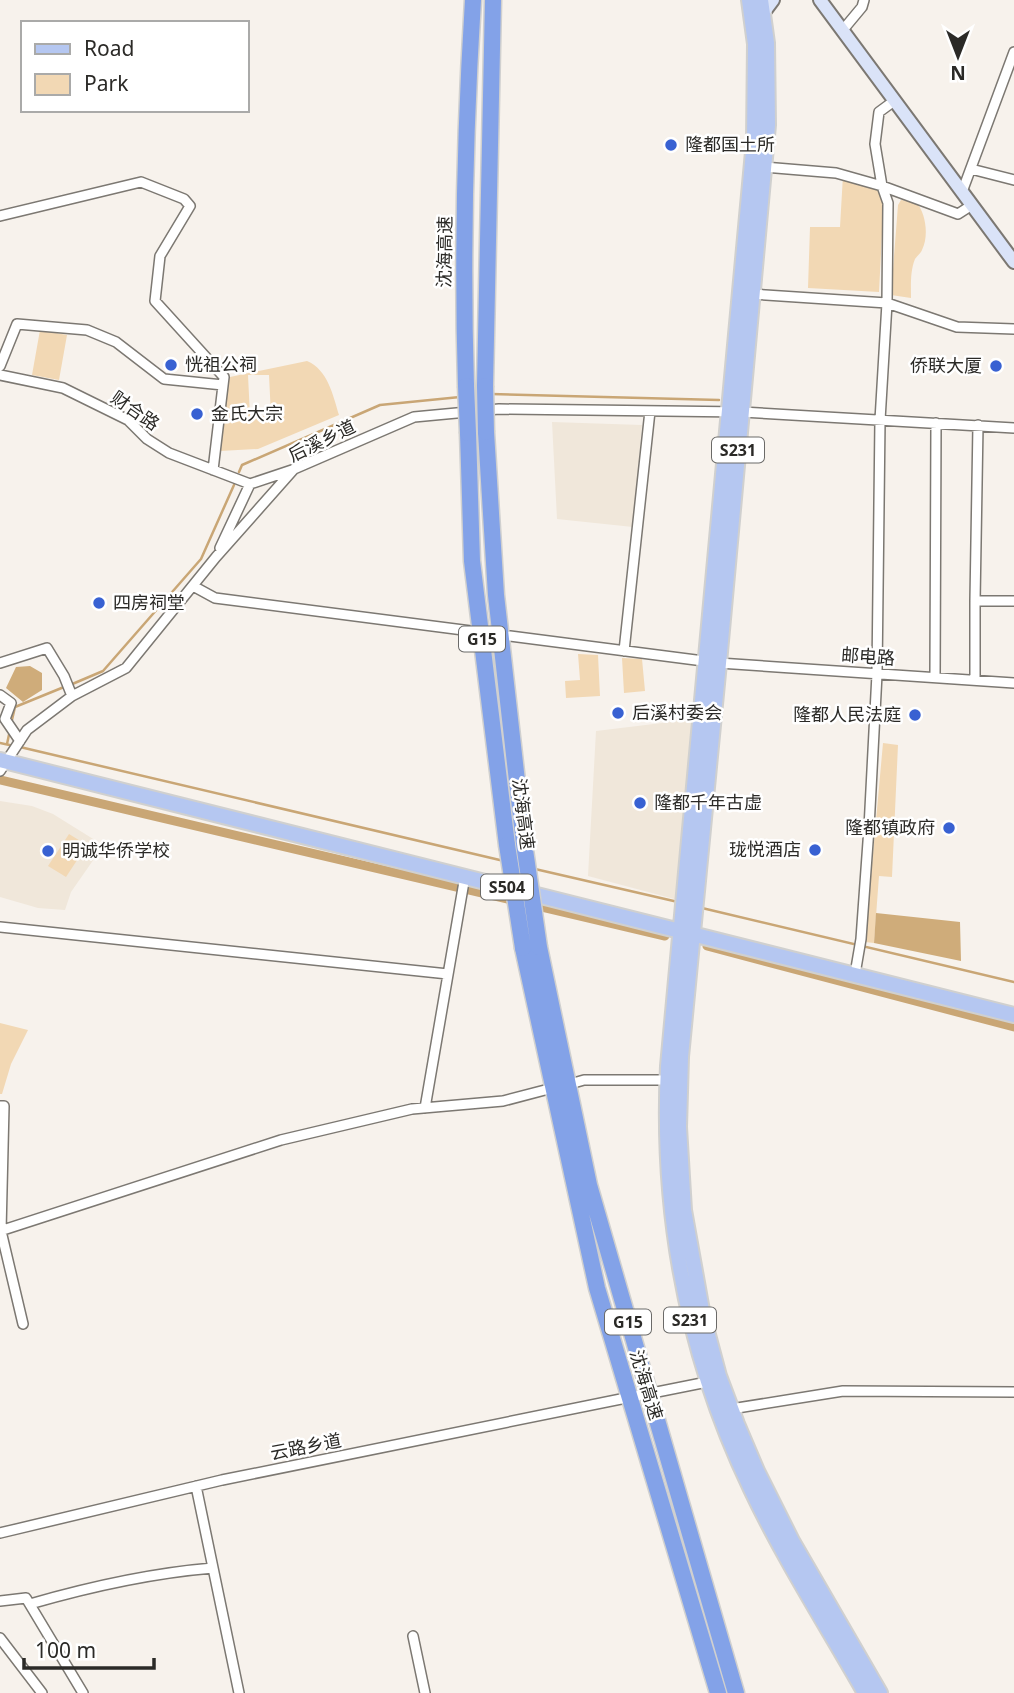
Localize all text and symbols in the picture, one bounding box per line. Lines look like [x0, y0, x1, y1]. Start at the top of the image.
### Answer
legend [21, 21, 248, 112]
north arrow [923, 21, 993, 91]
text: Road [84, 34, 134, 62]
text: N [950, 60, 966, 86]
text: Park [84, 69, 129, 97]
place label: 隆都国土所 [685, 132, 775, 156]
marker: 隆都国土所 [663, 137, 679, 153]
street label: 沈海高速 [431, 216, 457, 288]
place label: 恍祖公祠 [185, 352, 257, 376]
place label: 侨联大厦 [910, 353, 982, 377]
marker: 恍祖公祠 [163, 357, 179, 373]
marker: 侨联大厦 [988, 358, 1004, 374]
street label: 财合路 [107, 385, 165, 435]
place label: 金氏大宗 [211, 401, 283, 425]
marker: 金氏大宗 [189, 406, 205, 422]
street label: 后溪乡道 [284, 414, 359, 467]
road number: S231 [712, 438, 764, 463]
place label: 四房祠堂 [113, 590, 185, 614]
marker: 四房祠堂 [91, 595, 107, 611]
road number: G15 [459, 626, 505, 652]
street label: 邮电路 [840, 642, 896, 670]
place label: 后溪村委会 [632, 700, 722, 724]
place label: 隆都人民法庭 [793, 702, 901, 726]
marker: 后溪村委会 [610, 705, 626, 721]
marker: 隆都人民法庭 [907, 707, 923, 723]
street label: 沈海高速 [508, 777, 540, 851]
place label: 隆都千年古虚 [654, 790, 762, 814]
marker: 隆都千年古虚 [632, 795, 648, 811]
place label: 隆都镇政府 [845, 815, 935, 839]
marker: 隆都镇政府 [941, 820, 957, 836]
place label: 珑悦酒店 [729, 837, 801, 861]
place label: 明诚华侨学校 [62, 838, 170, 862]
marker: 珑悦酒店 [807, 842, 823, 858]
marker: 明诚华侨学校 [40, 843, 56, 859]
road number: S504 [481, 874, 533, 900]
road number: S231 [664, 1308, 716, 1332]
road number: G15 [605, 1310, 651, 1334]
street label: 沈海高速 [625, 1347, 669, 1423]
street label: 云路乡道 [268, 1427, 343, 1465]
scale bar [24, 1626, 154, 1670]
text: 100 m [35, 1636, 96, 1664]

